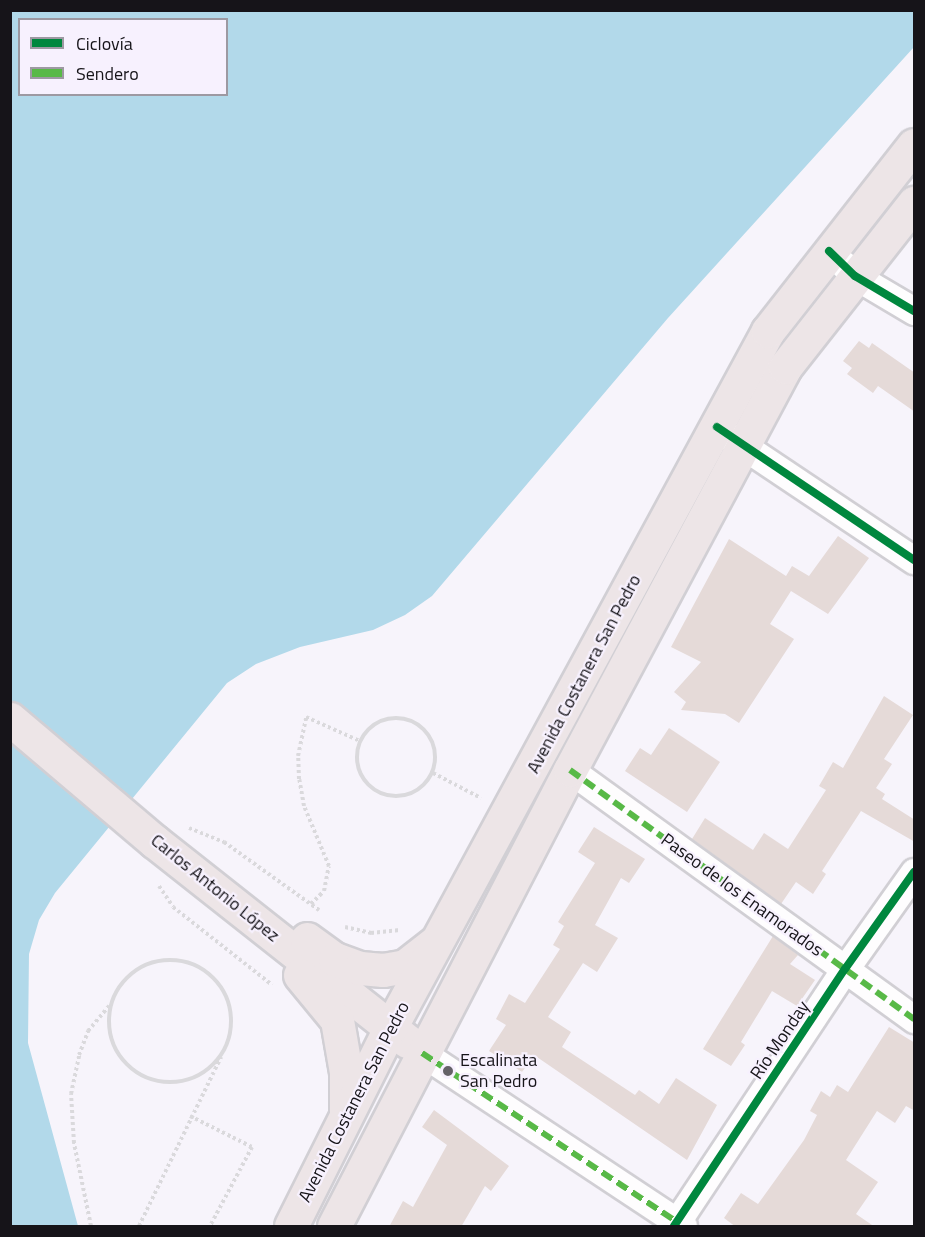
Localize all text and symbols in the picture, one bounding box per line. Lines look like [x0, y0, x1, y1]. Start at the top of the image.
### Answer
legend [18, 18, 228, 96]
text: Ciclovía [76, 30, 133, 57]
text: Sendero [76, 60, 139, 87]
street label: Avenida Costanera San Pedro [522, 571, 646, 777]
street label: Paseo de los Enamorados [657, 829, 827, 961]
street label: Carlos Antonio López [146, 830, 284, 946]
street label: Río Monday [746, 997, 814, 1083]
street label: Avenida Costanera San Pedro [294, 998, 414, 1206]
place label: Escalinata San Pedro [460, 1050, 537, 1092]
marker: Escalinata San Pedro [441, 1064, 455, 1078]

